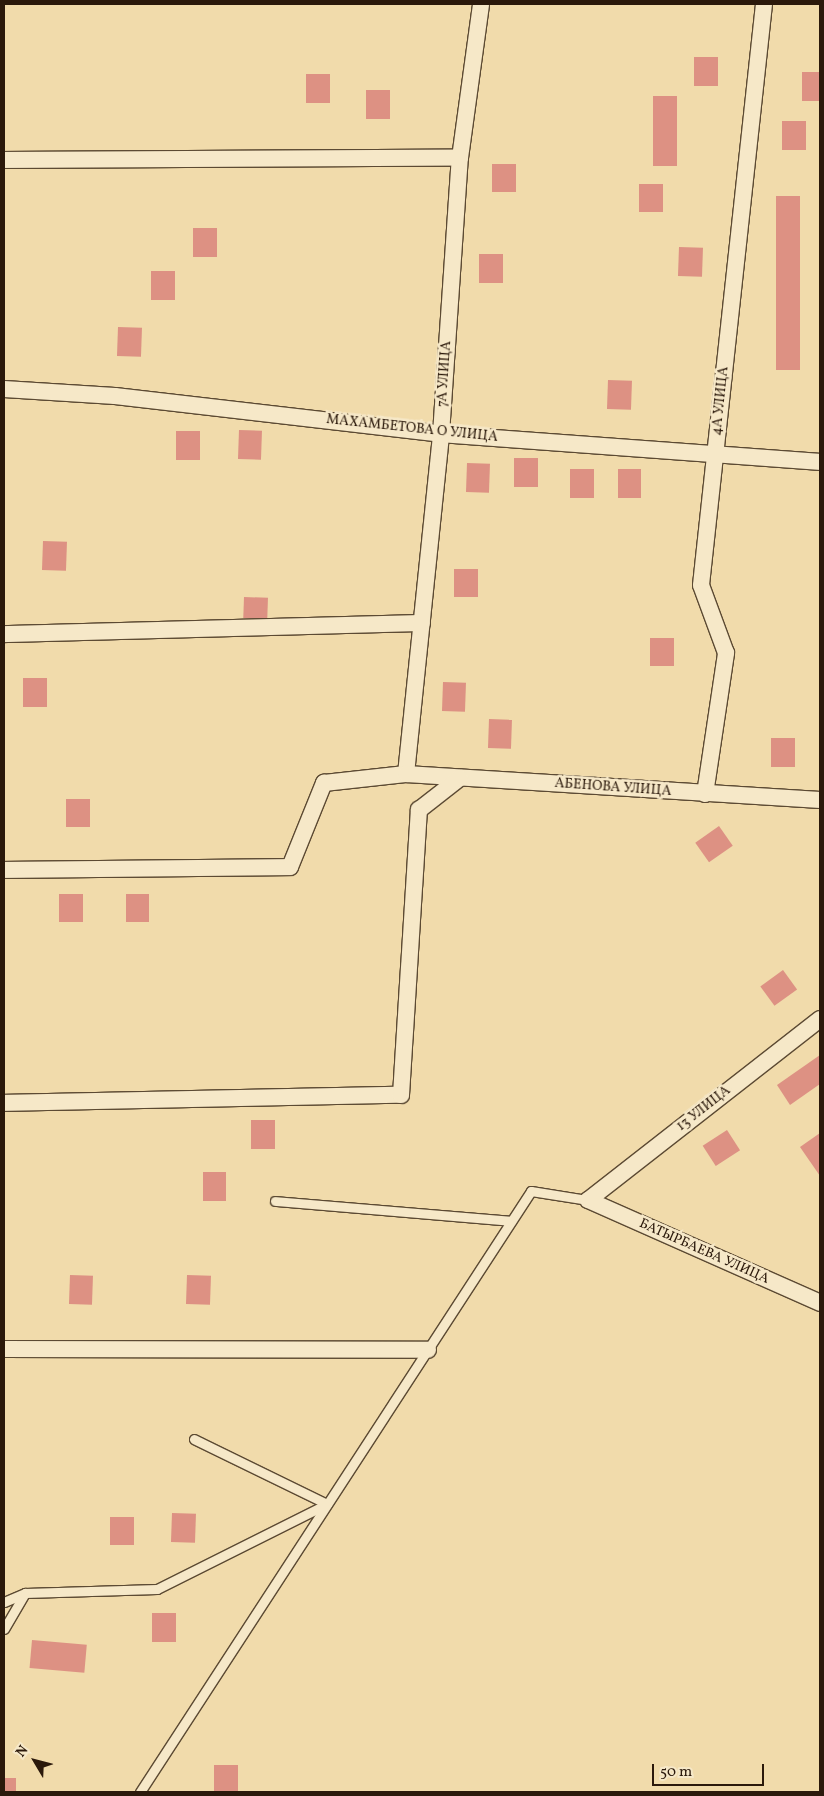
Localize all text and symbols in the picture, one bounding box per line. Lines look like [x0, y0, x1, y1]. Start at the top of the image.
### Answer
street label: 7А УЛИЦА [434, 340, 456, 408]
street label: 4А УЛИЦА [709, 366, 733, 436]
street label: МАХАМБЕТОВА О УЛИЦА [325, 412, 499, 446]
street label: АБЕНОВА УЛИЦА [554, 776, 672, 800]
street label: 13 УЛИЦА [674, 1083, 734, 1135]
street label: БАТЫРБАЕВА УЛИЦА [636, 1216, 772, 1288]
north arrow [10, 1736, 60, 1786]
text: N [12, 1742, 33, 1761]
scale bar [654, 1754, 766, 1786]
text: 50 m [660, 1762, 692, 1783]

